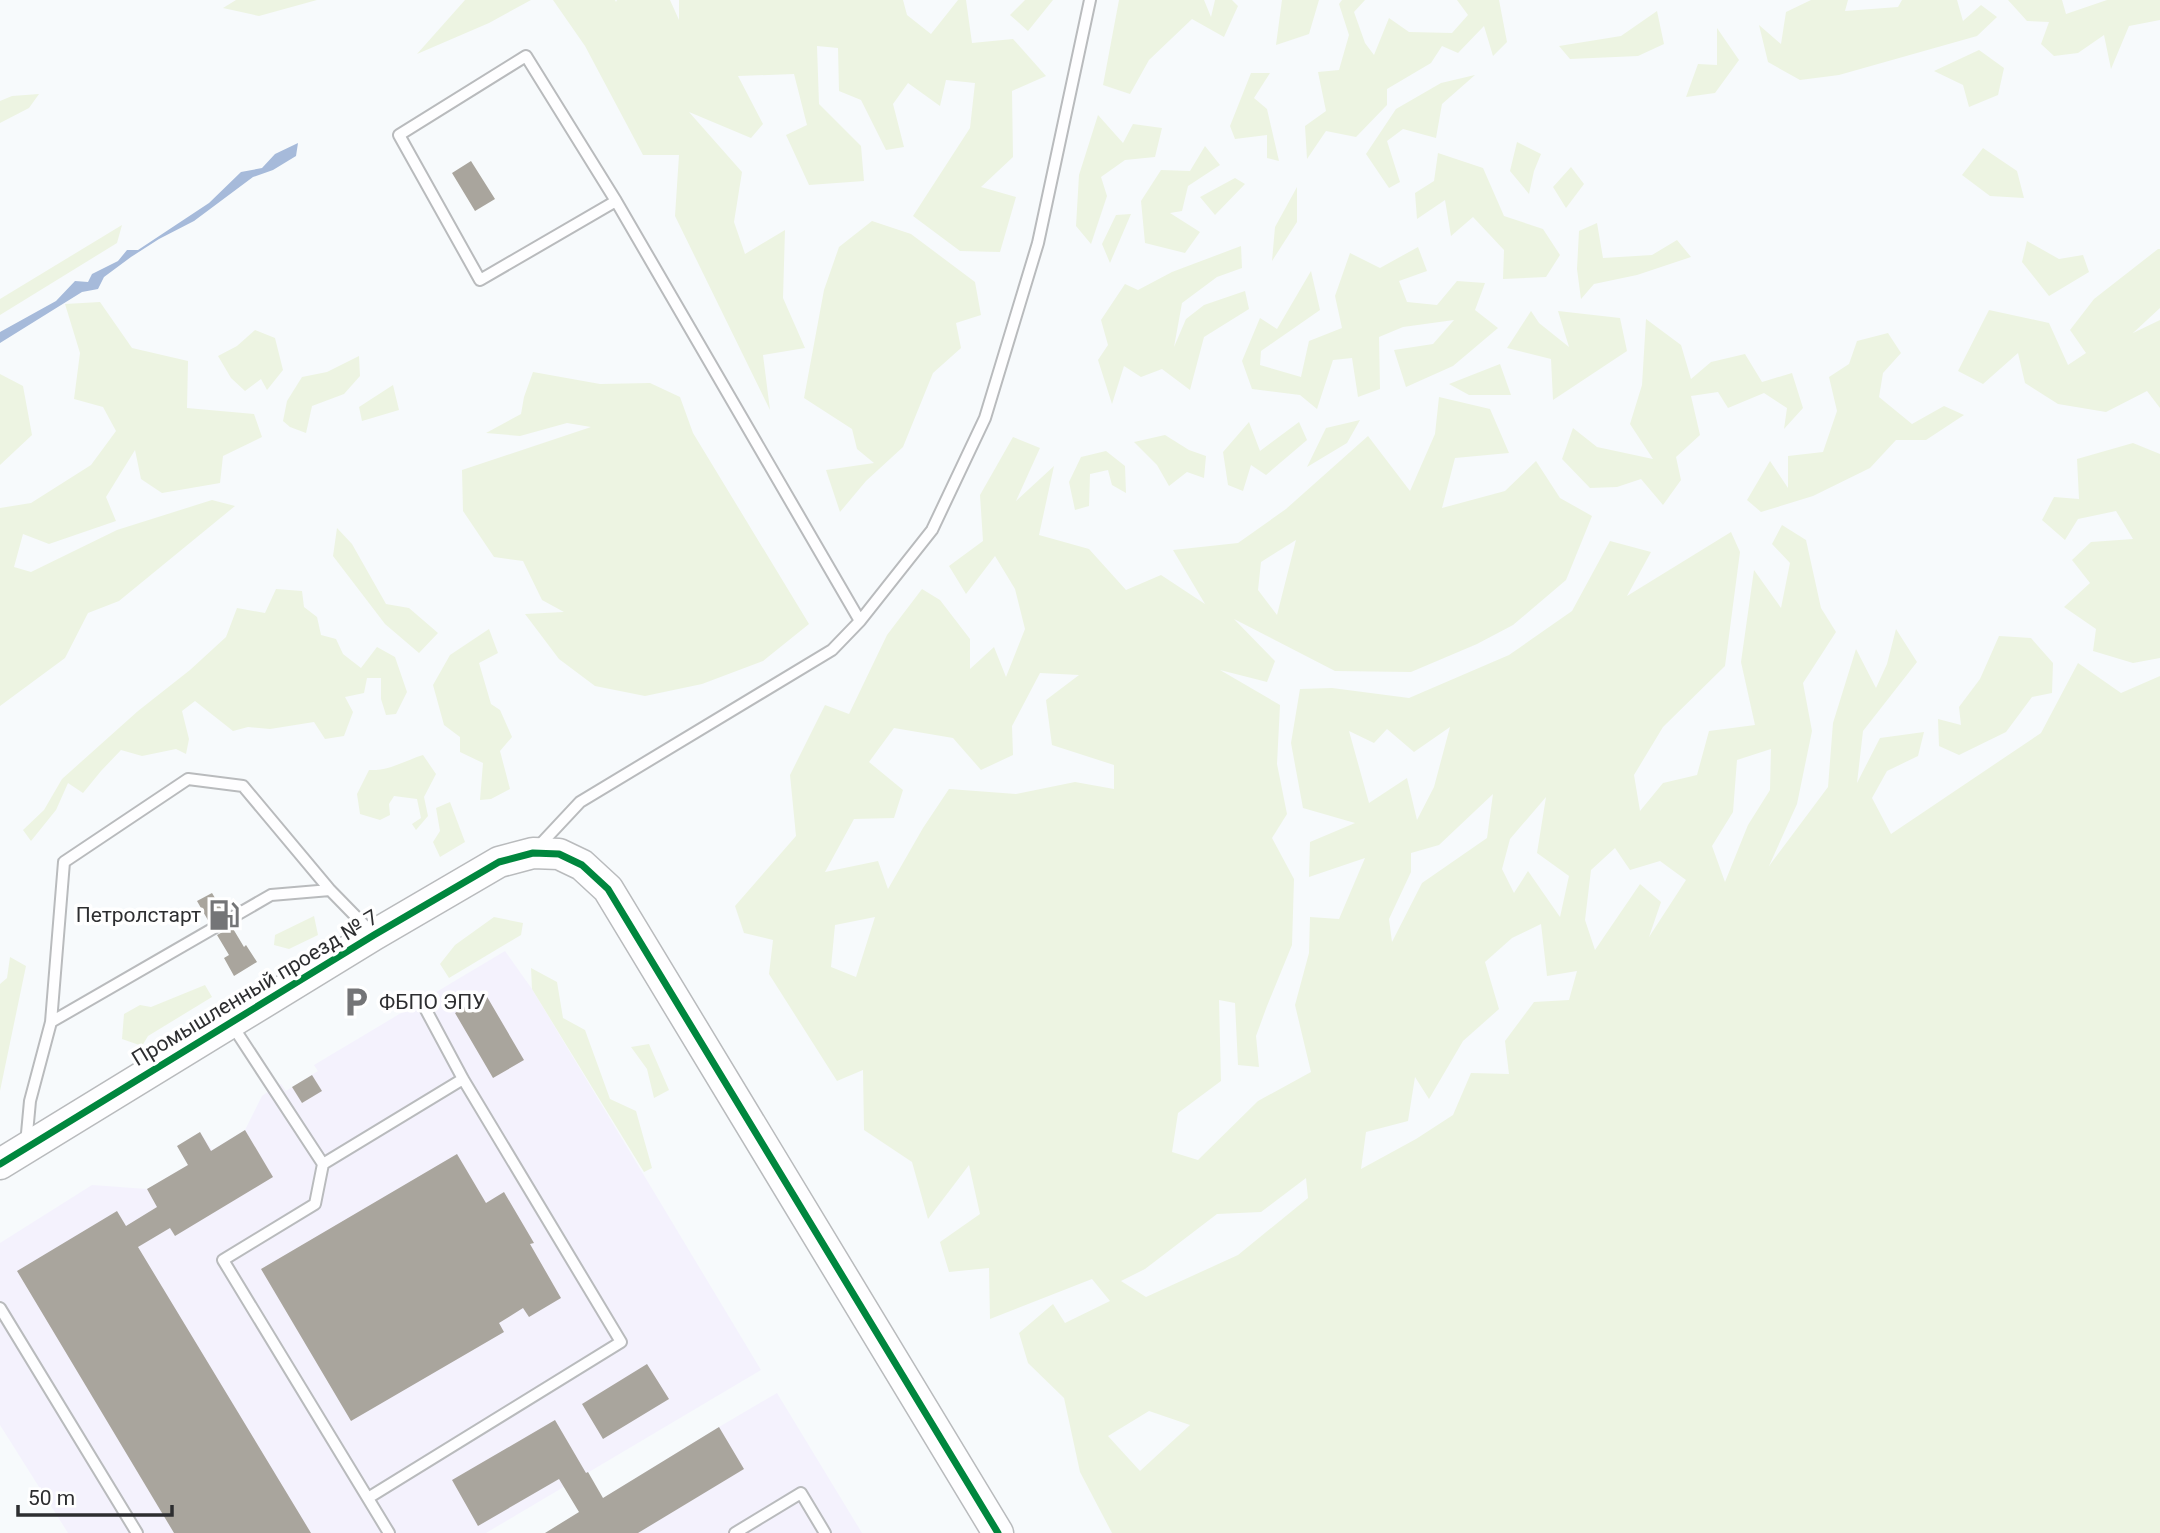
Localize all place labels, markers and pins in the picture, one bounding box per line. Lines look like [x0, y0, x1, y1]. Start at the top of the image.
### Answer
fuel station icon: Петролстарт [207, 898, 241, 932]
place label: Петролстарт [76, 903, 201, 927]
parking icon: ФБПО ЭПУ [339, 985, 373, 1019]
place label: ФБПО ЭПУ [379, 990, 485, 1014]

